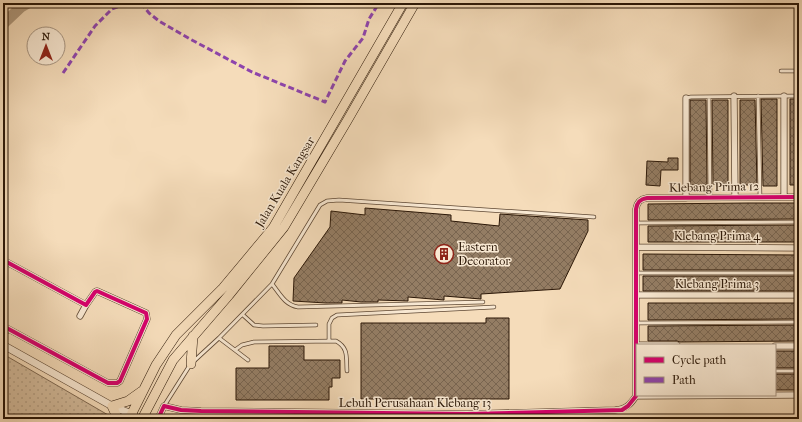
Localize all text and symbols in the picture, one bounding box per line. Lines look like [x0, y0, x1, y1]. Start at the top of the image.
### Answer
north arrow [26, 26, 66, 66]
text: N [42, 30, 51, 43]
street label: Jalan Kuala Kangsar [252, 133, 318, 231]
street label: Klebang Prima 12 [669, 179, 759, 195]
street label: Klebang Prima 4 [674, 229, 761, 243]
place label: Eastern Decorator [458, 240, 511, 268]
building icon: Eastern Decorator [433, 243, 455, 265]
street label: Klebang Prima 3 [675, 277, 759, 291]
legend [636, 344, 776, 396]
text: Cycle path [672, 353, 727, 367]
text: Path [672, 373, 696, 387]
street label: Lebuh Perusahaan Klebang 13 [339, 396, 491, 410]

